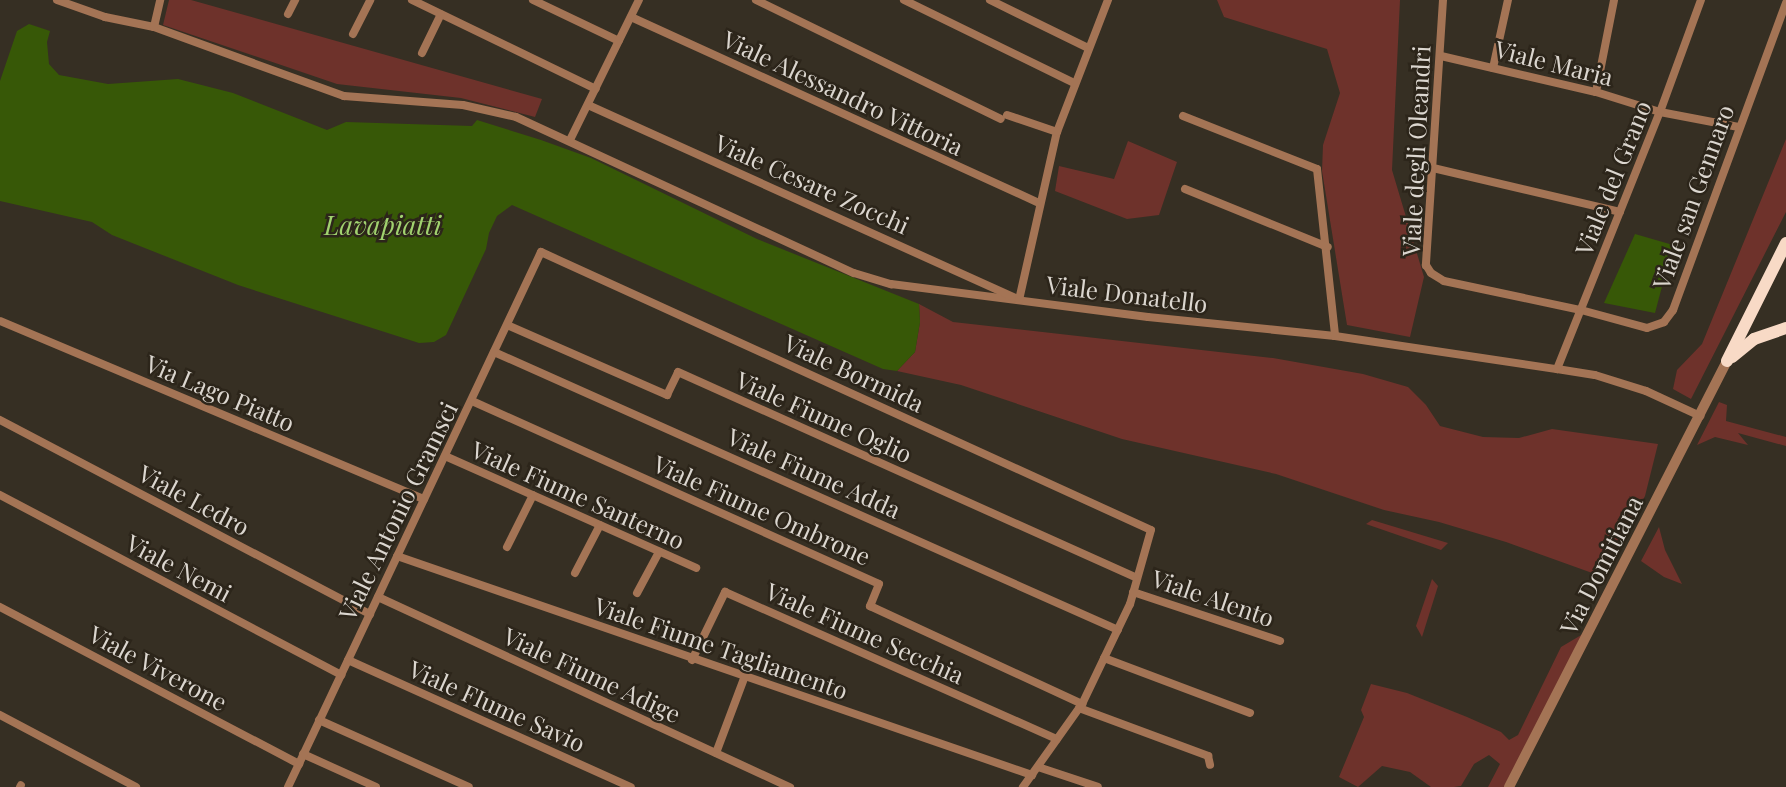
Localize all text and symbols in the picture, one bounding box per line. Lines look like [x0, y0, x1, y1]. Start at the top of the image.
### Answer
street label: Viale Alessandro Vittoria [718, 24, 968, 162]
street label: Viale Maria [1492, 34, 1616, 92]
street label: Viale degli Oleandri [1396, 45, 1436, 257]
street label: Viale del Grano [1569, 97, 1657, 259]
street label: Viale san Gennaro [1646, 101, 1740, 293]
street label: Viale Cesare Zocchi [710, 128, 914, 240]
water label: Lavapiatti [324, 209, 442, 241]
street label: Viale Donatello [1045, 270, 1209, 318]
street label: Viale Bormida [779, 328, 929, 418]
street label: Via Lago Piatto [141, 349, 299, 437]
street label: Viale Fiume Oglio [732, 365, 916, 469]
street label: Viale Antonio Gramsci [332, 397, 464, 625]
street label: Viale Fiume Adda [723, 422, 905, 524]
street label: Viale Fiume Santerno [467, 435, 689, 555]
street label: Viale Fiume Ombrone [649, 449, 875, 571]
street label: Viale Ledro [133, 459, 255, 541]
street label: Via Domitiana [1554, 491, 1648, 639]
street label: Viale Nemi [121, 528, 237, 608]
street label: Viale Alento [1148, 564, 1278, 632]
street label: Viale Fiume Secchia [761, 576, 969, 690]
street label: Viale Fiume Tagliamento [590, 591, 852, 705]
street label: Viale Viverone [84, 619, 232, 717]
street label: Viale Fiume Adige [498, 621, 686, 729]
street label: Viale FIume Savio [404, 654, 590, 758]

